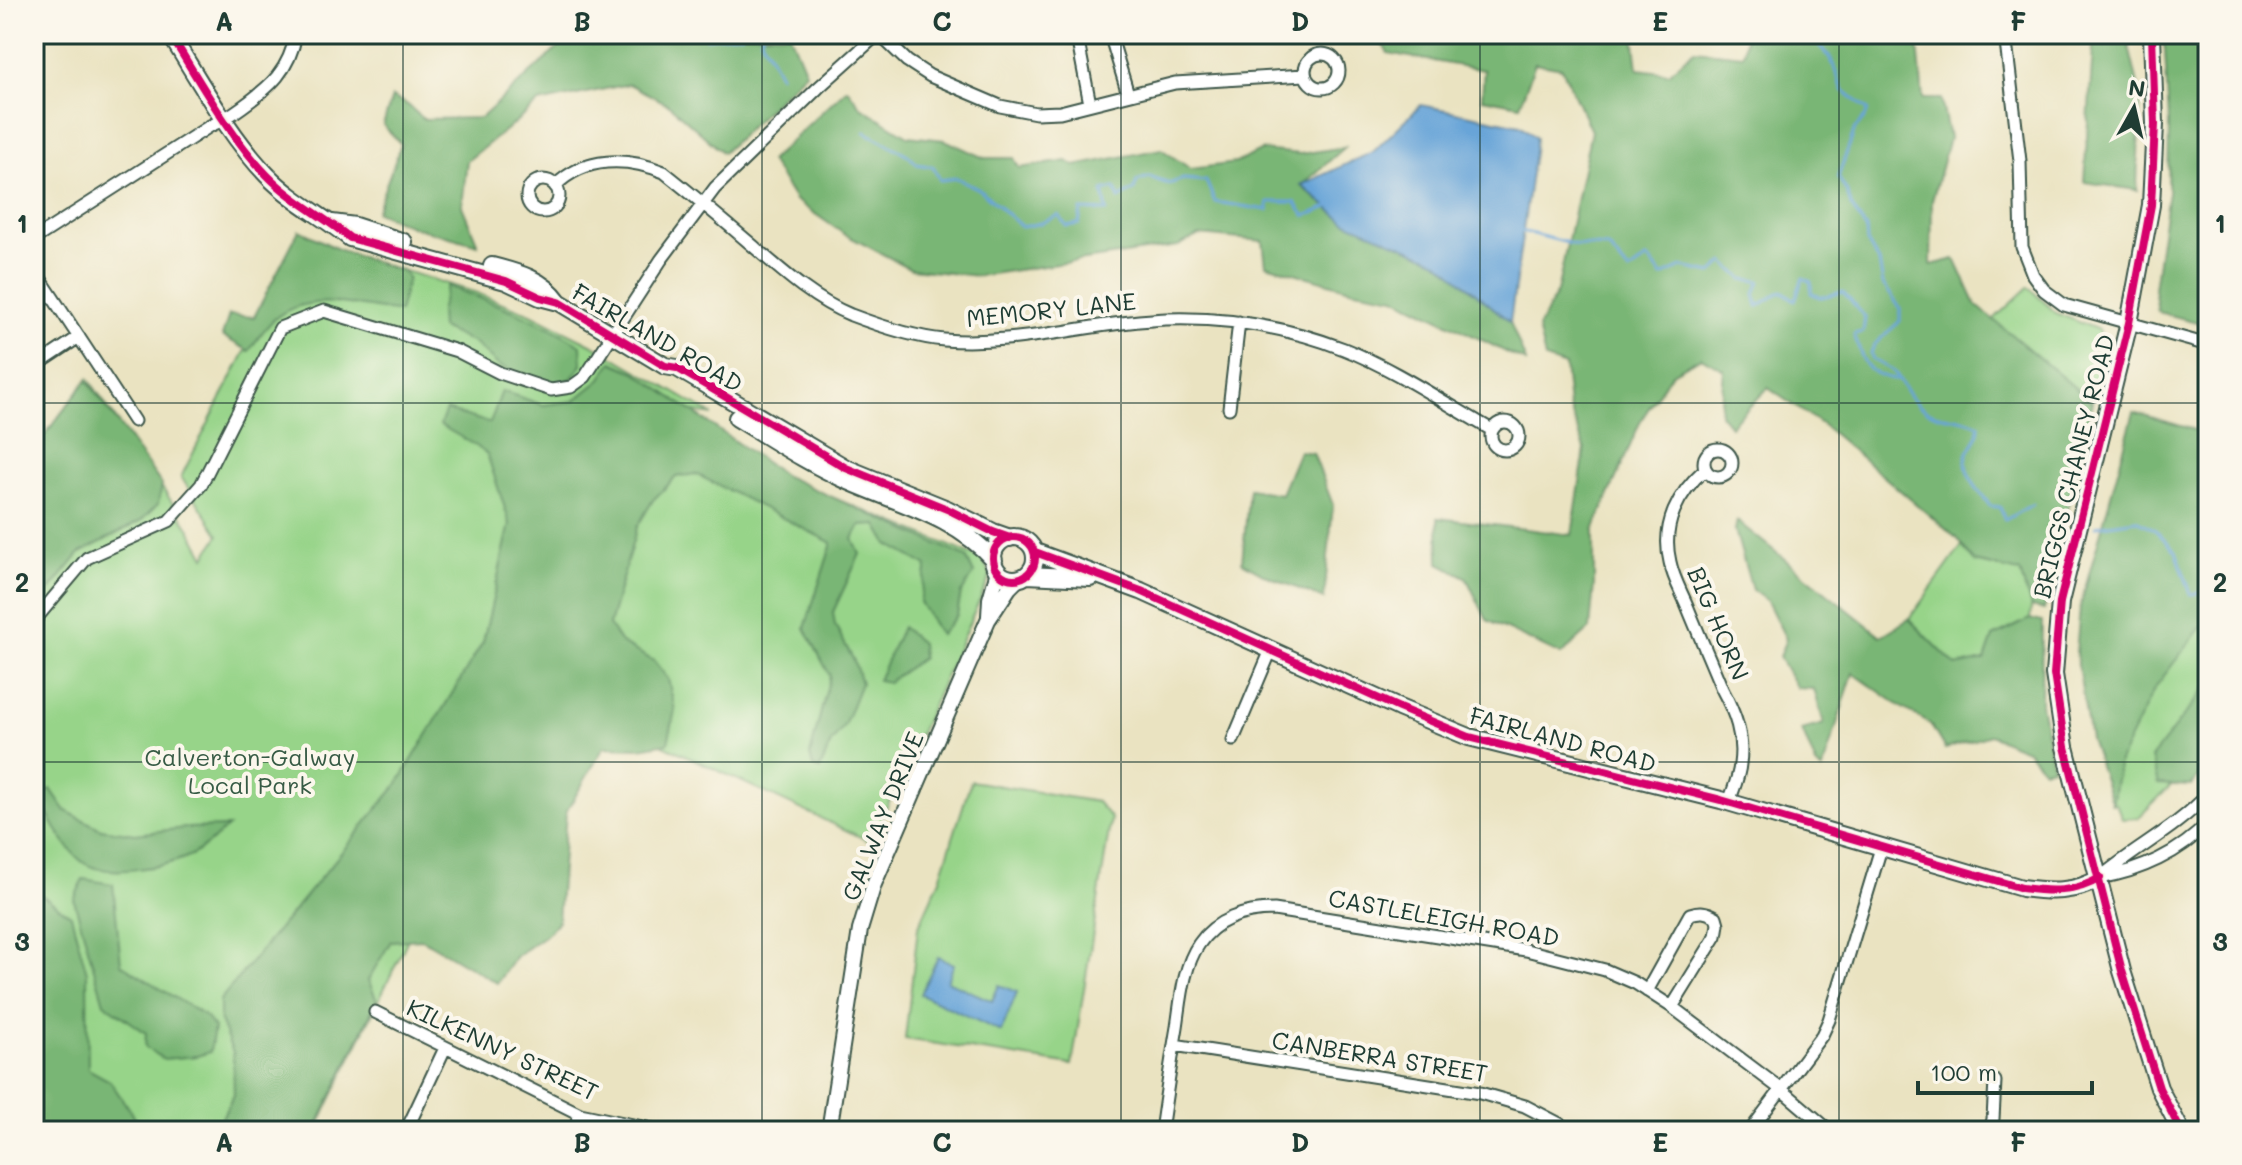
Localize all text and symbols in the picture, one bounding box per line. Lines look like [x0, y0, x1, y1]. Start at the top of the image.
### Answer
text: A [215, 4, 233, 38]
text: B [573, 4, 591, 38]
text: C [932, 4, 952, 38]
text: D [1291, 4, 1309, 38]
text: E [1652, 4, 1668, 38]
text: F [2010, 4, 2026, 38]
north arrow [2094, 68, 2174, 148]
text: N [2127, 72, 2147, 103]
text: 1 [16, 206, 28, 240]
text: 1 [2214, 206, 2226, 240]
street label: FAIRLAND ROAD [567, 276, 749, 398]
street label: MEMORY LANE [965, 285, 1137, 333]
street label: BRIGGS CHANEY ROAD [2025, 331, 2121, 601]
street label: BIG HORN [1681, 562, 1757, 684]
text: 2 [15, 565, 29, 599]
text: 2 [2213, 565, 2227, 599]
street label: FAIRLAND ROAD [1466, 699, 1660, 779]
street label: GALWAY DRIVE [834, 727, 930, 905]
park label: Calverton-Galway Local Park [145, 741, 355, 800]
street label: CASTLELEIGH ROAD [1326, 881, 1562, 953]
text: 3 [14, 924, 30, 958]
text: 3 [2212, 924, 2228, 958]
street label: KILKENNY STREET [402, 991, 604, 1107]
street label: CANBERRA STREET [1270, 1024, 1490, 1088]
scale bar [1918, 1045, 2092, 1095]
text: 100 m [1930, 1056, 1997, 1087]
text: A [215, 1125, 233, 1159]
text: B [573, 1125, 591, 1159]
text: C [932, 1125, 952, 1159]
text: D [1291, 1125, 1309, 1159]
text: E [1652, 1125, 1668, 1159]
text: F [2010, 1125, 2026, 1159]

